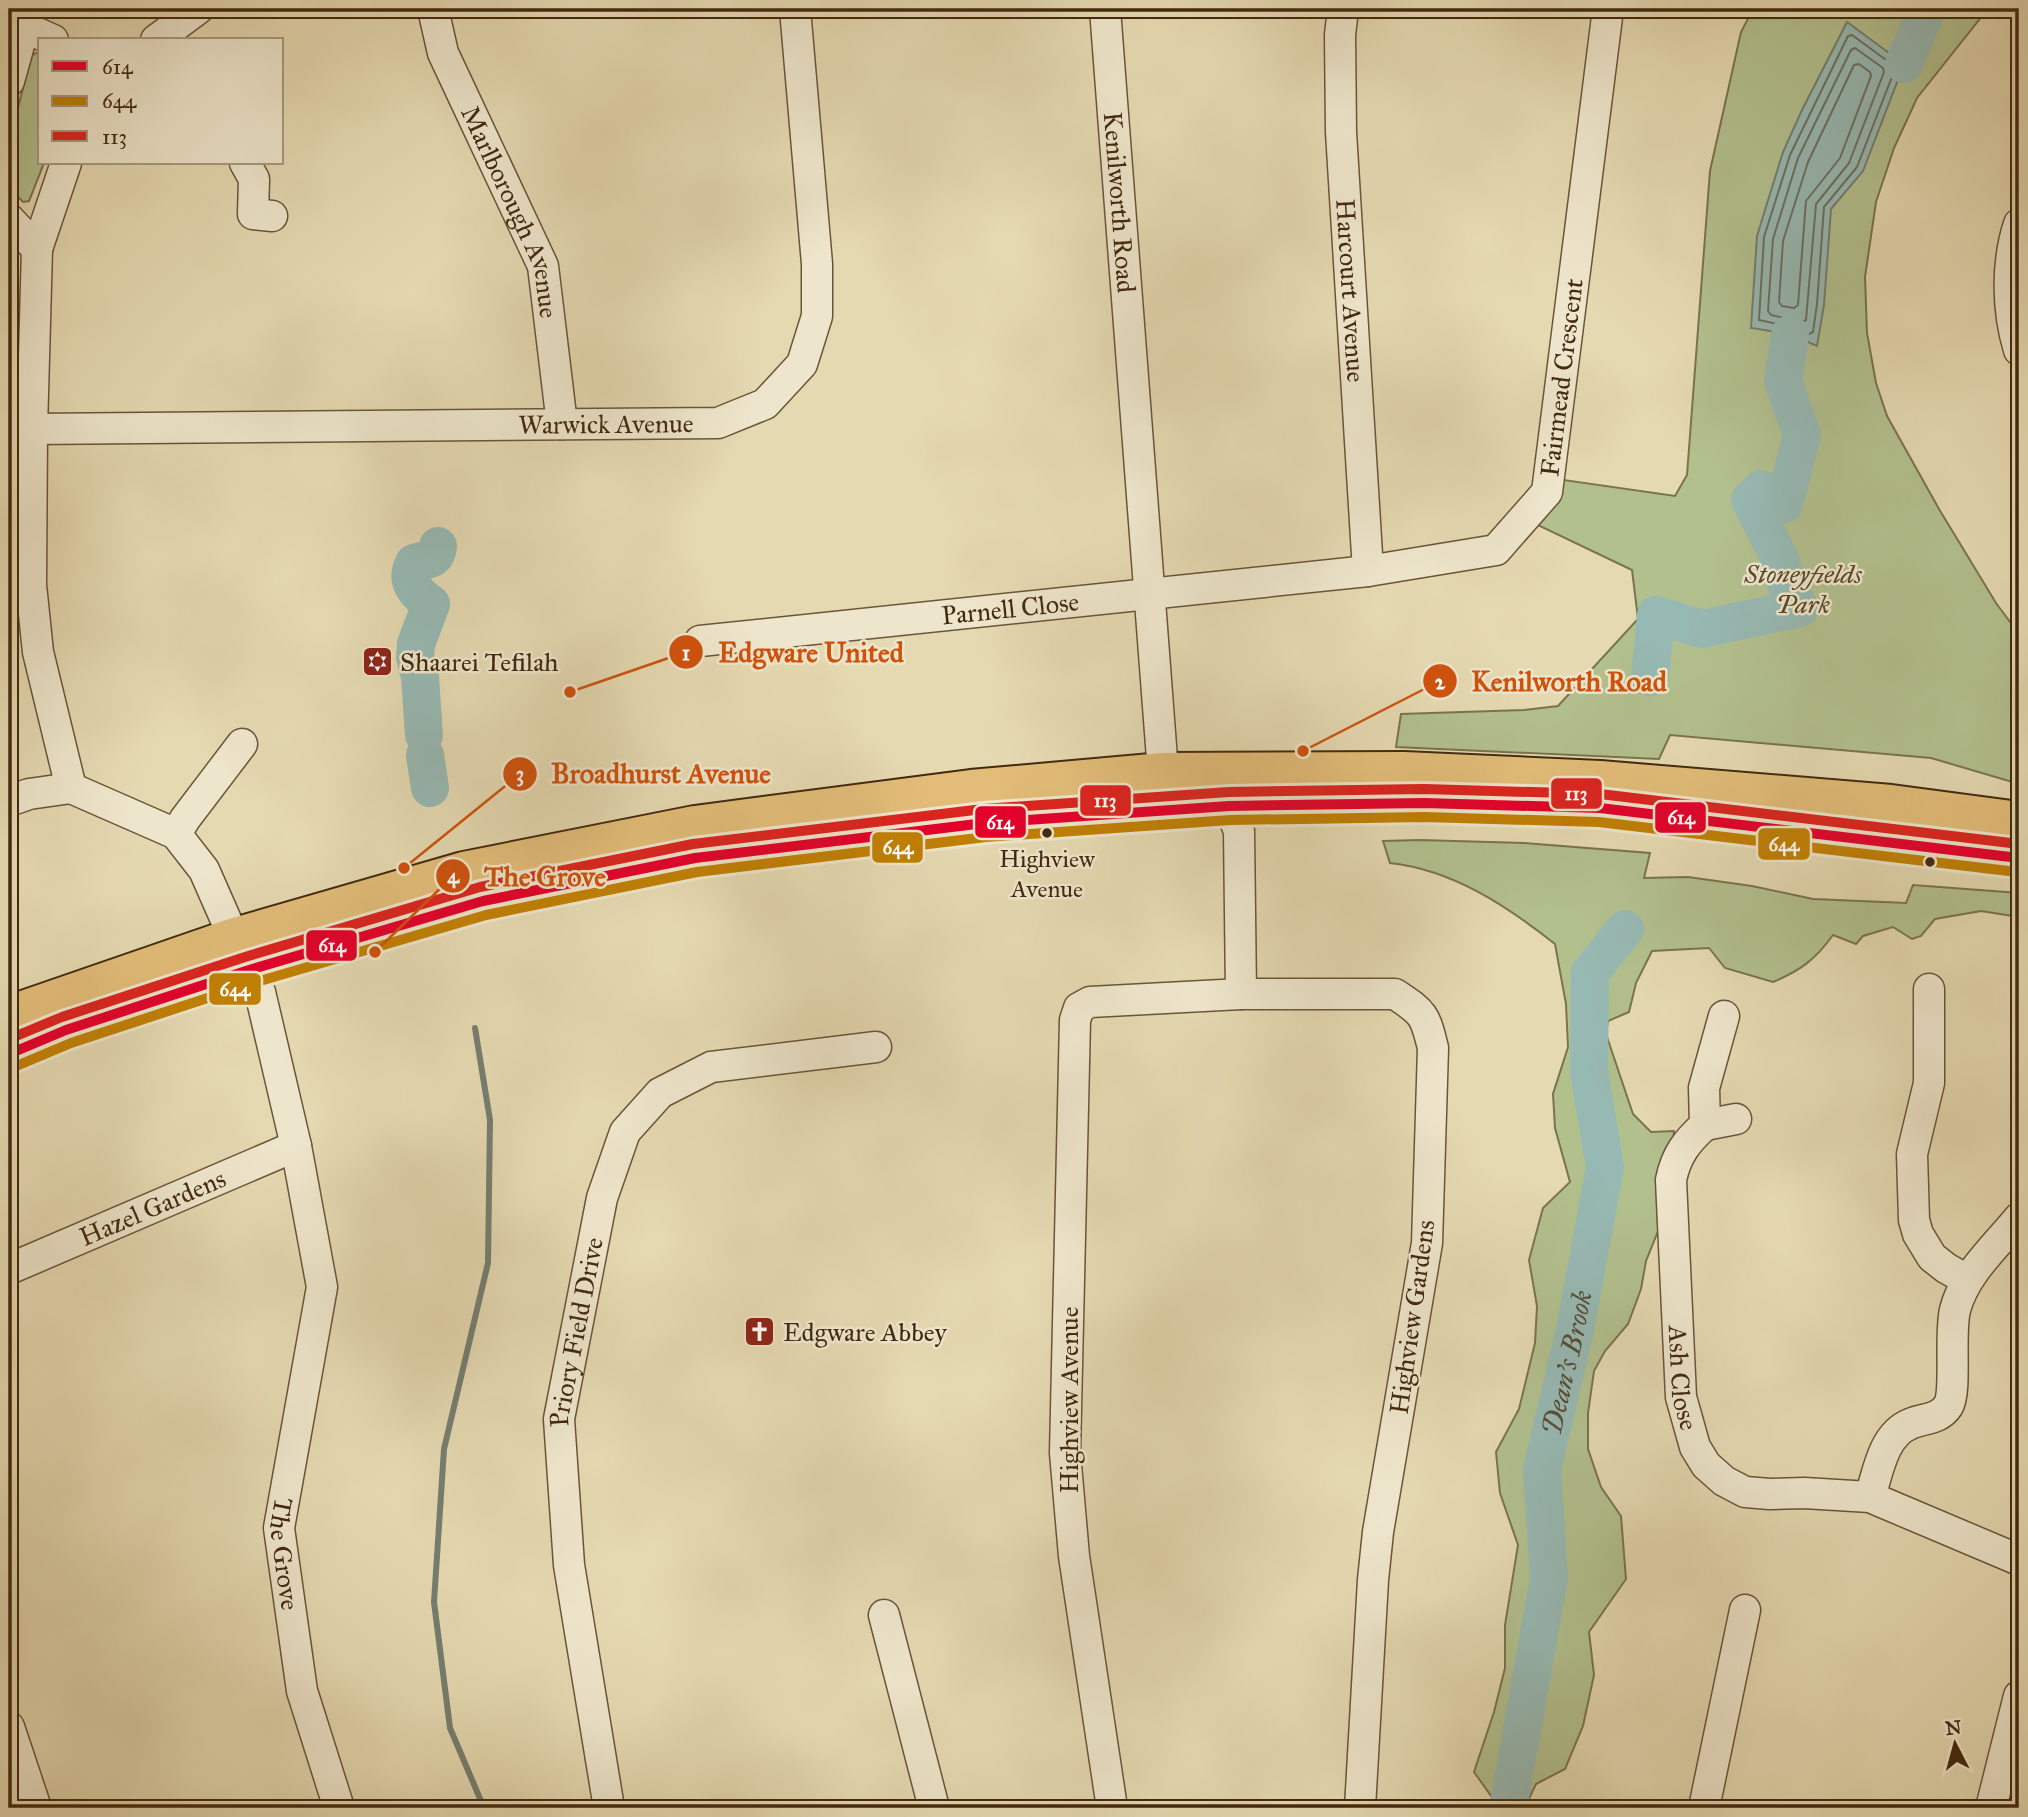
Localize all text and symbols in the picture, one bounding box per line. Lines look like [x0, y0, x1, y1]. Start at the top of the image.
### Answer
legend [38, 38, 284, 164]
text: 614 [102, 54, 134, 80]
text: 644 [102, 88, 137, 114]
street label: Marlborough Avenue [454, 101, 565, 320]
street label: Kenilworth Road [1097, 111, 1143, 294]
text: 113 [102, 124, 127, 150]
street label: Harcourt Avenue [1329, 198, 1372, 383]
street label: Fairmead Crescent [1533, 277, 1590, 478]
street label: Warwick Avenue [518, 407, 694, 441]
park label: Stoneyfields Park [1743, 558, 1862, 620]
street label: Parnell Close [940, 585, 1081, 632]
callout: Edgware United [669, 628, 917, 677]
text: Edgware United [718, 635, 905, 670]
text: 1 [682, 640, 690, 666]
synagogue icon: Shaarei Tefilah [360, 645, 394, 679]
place label: Shaarei Tefilah [400, 646, 559, 678]
callout: Kenilworth Road [1423, 657, 1681, 706]
text: Kenilworth Road [1471, 664, 1668, 699]
text: 2 [1435, 669, 1446, 695]
callout: Broadhurst Avenue [502, 749, 785, 798]
text: Broadhurst Avenue [551, 756, 771, 791]
text: 3 [516, 761, 524, 787]
line badge: 113 [1550, 777, 1603, 810]
text: 113 [1565, 782, 1587, 806]
line badge: 113 [1079, 784, 1132, 817]
text: 113 [1094, 789, 1116, 813]
line badge: 614 [1654, 801, 1707, 834]
line badge: 614 [974, 805, 1027, 839]
text: 614 [1667, 806, 1696, 830]
text: 614 [986, 811, 1015, 835]
marker: Highview Avenue [1040, 826, 1054, 840]
line badge: 644 [1757, 827, 1811, 861]
line badge: 644 [871, 831, 924, 864]
text: 644 [1769, 833, 1801, 857]
text: 644 [883, 836, 915, 860]
place label: Highview Avenue [999, 844, 1096, 904]
callout: The Grove [435, 852, 620, 901]
unlabelled marker [1923, 855, 1937, 869]
text: The Grove [484, 859, 606, 894]
text: 4 [447, 863, 460, 889]
line badge: 614 [305, 929, 358, 962]
text: 614 [318, 934, 347, 958]
line badge: 644 [208, 972, 262, 1006]
text: 644 [220, 978, 252, 1002]
street label: Hazel Gardens [74, 1162, 230, 1253]
street label: Highview Gardens [1383, 1218, 1441, 1416]
street label: Priory Field Drive [543, 1234, 610, 1428]
water label: Dean's Brook [1534, 1287, 1600, 1439]
street label: Highview Avenue [1053, 1306, 1085, 1493]
church icon: Edgware Abbey [743, 1315, 777, 1349]
place label: Edgware Abbey [783, 1316, 947, 1348]
street label: Ash Close [1662, 1324, 1706, 1434]
street label: The Grove [263, 1495, 306, 1612]
north arrow [1920, 1708, 1990, 1778]
text: N [1944, 1715, 1962, 1740]

